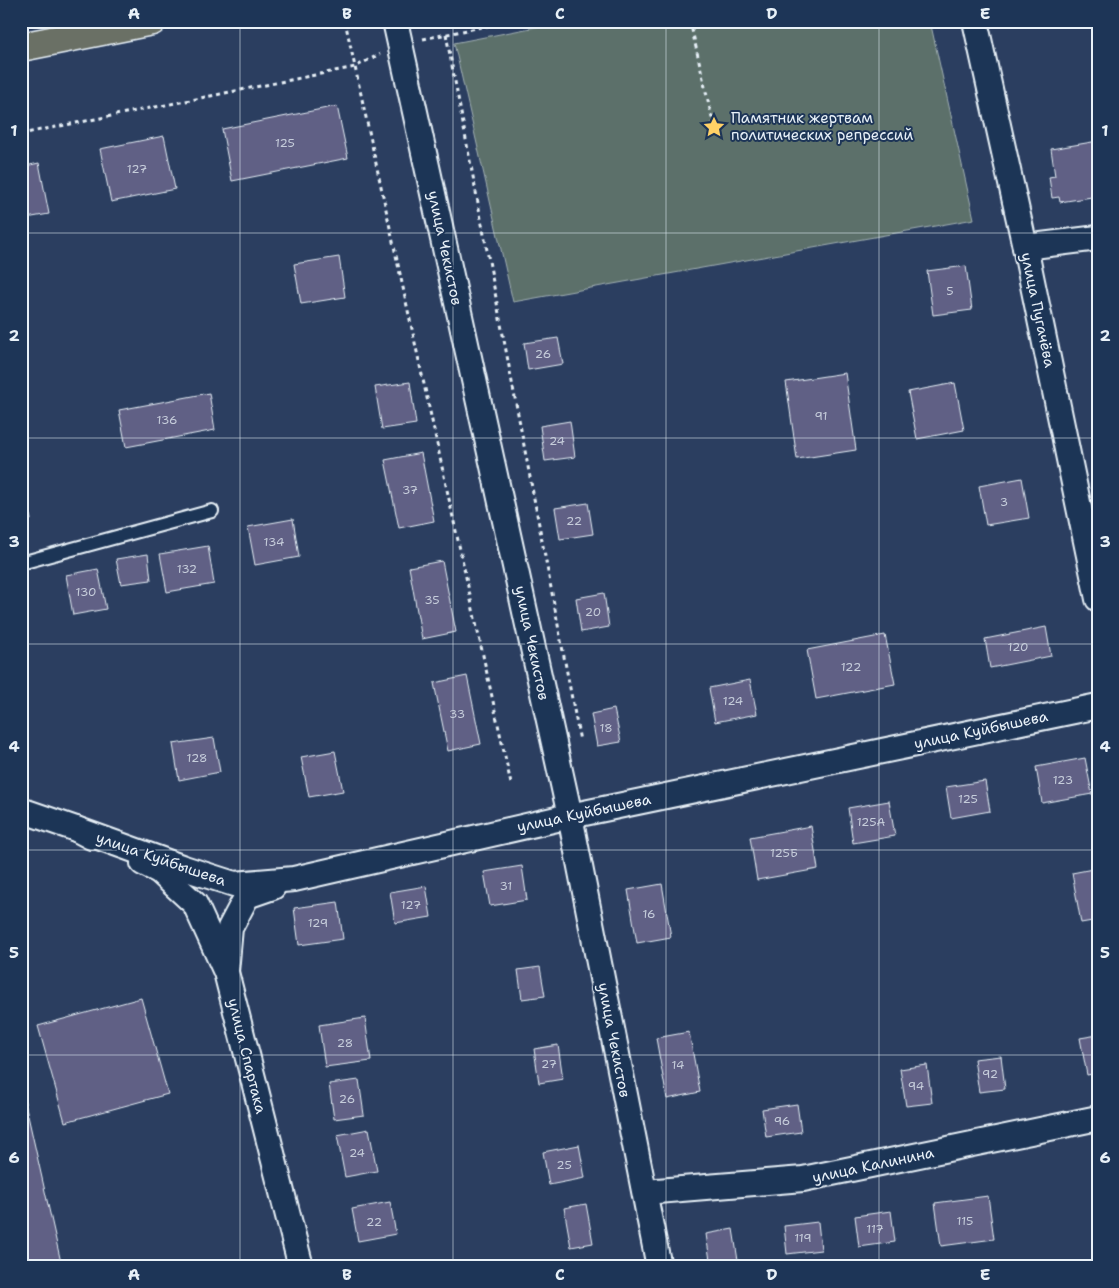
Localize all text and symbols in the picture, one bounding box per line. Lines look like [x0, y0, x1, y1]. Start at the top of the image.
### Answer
text: A [128, 3, 140, 24]
text: B [342, 3, 352, 24]
text: C [555, 3, 565, 24]
text: D [766, 3, 778, 24]
text: E [980, 3, 990, 24]
place label: Памятник жертвам политических репрессий [731, 108, 913, 145]
place icon: Памятник жертвам политических репрессий [701, 114, 727, 140]
text: 1 [10, 120, 18, 141]
text: 1 [1101, 120, 1109, 141]
house number: 125 [275, 135, 295, 151]
house number: 127 [127, 161, 147, 177]
street label: улица Чекистов [423, 189, 467, 307]
street label: улица Пугачёва [1016, 251, 1060, 370]
house number: 5 [946, 283, 954, 299]
text: 2 [8, 325, 20, 346]
text: 2 [1099, 325, 1111, 346]
house number: 26 [535, 346, 551, 362]
house number: 91 [814, 408, 828, 424]
house number: 136 [157, 412, 177, 428]
house number: 24 [549, 433, 565, 449]
house number: 37 [402, 482, 418, 498]
house number: 3 [1000, 494, 1008, 510]
house number: 22 [566, 513, 582, 529]
text: 3 [8, 531, 20, 552]
text: 3 [1099, 531, 1111, 552]
house number: 134 [264, 534, 284, 550]
house number: 132 [177, 561, 197, 577]
house number: 130 [75, 584, 97, 600]
street label: улица Чекистов [510, 584, 554, 702]
house number: 35 [424, 592, 440, 608]
house number: 20 [585, 604, 601, 620]
house number: 120 [1008, 639, 1028, 655]
house number: 122 [841, 659, 861, 675]
house number: 124 [723, 693, 743, 709]
house number: 33 [449, 706, 465, 722]
street label: улица Куйбышева [912, 706, 1050, 754]
house number: 18 [599, 720, 613, 736]
text: 4 [8, 736, 20, 757]
text: 4 [1099, 736, 1111, 757]
house number: 128 [187, 750, 207, 766]
house number: 123 [1053, 772, 1073, 788]
street label: улица Куйбышева [515, 789, 653, 837]
house number: 125 [958, 791, 978, 807]
house number: 125А [857, 814, 886, 830]
street label: улица Куйбышева [93, 827, 229, 891]
house number: 125Б [770, 845, 798, 861]
house number: 31 [500, 878, 512, 894]
house number: 127 [401, 897, 421, 913]
house number: 16 [642, 906, 656, 922]
house number: 129 [308, 915, 328, 931]
text: 5 [9, 942, 19, 963]
text: 5 [1100, 942, 1110, 963]
street label: улица Чекистов [593, 981, 635, 1099]
street label: улица Спартака [223, 996, 271, 1117]
house number: 28 [337, 1035, 353, 1051]
house number: 27 [541, 1056, 557, 1072]
house number: 14 [672, 1057, 684, 1073]
house number: 92 [982, 1066, 998, 1082]
house number: 94 [908, 1078, 924, 1094]
house number: 26 [339, 1091, 355, 1107]
house number: 96 [774, 1113, 790, 1129]
street label: улица Калинина [810, 1142, 936, 1188]
house number: 24 [349, 1145, 365, 1161]
text: 6 [8, 1147, 20, 1168]
text: 6 [1099, 1147, 1111, 1168]
house number: 25 [556, 1157, 572, 1173]
house number: 115 [957, 1213, 973, 1229]
house number: 22 [366, 1214, 382, 1230]
house number: 117 [866, 1221, 884, 1237]
house number: 119 [794, 1230, 812, 1246]
text: A [128, 1264, 140, 1285]
text: B [342, 1264, 352, 1285]
text: C [555, 1264, 565, 1285]
text: D [766, 1264, 778, 1285]
text: E [980, 1264, 990, 1285]

